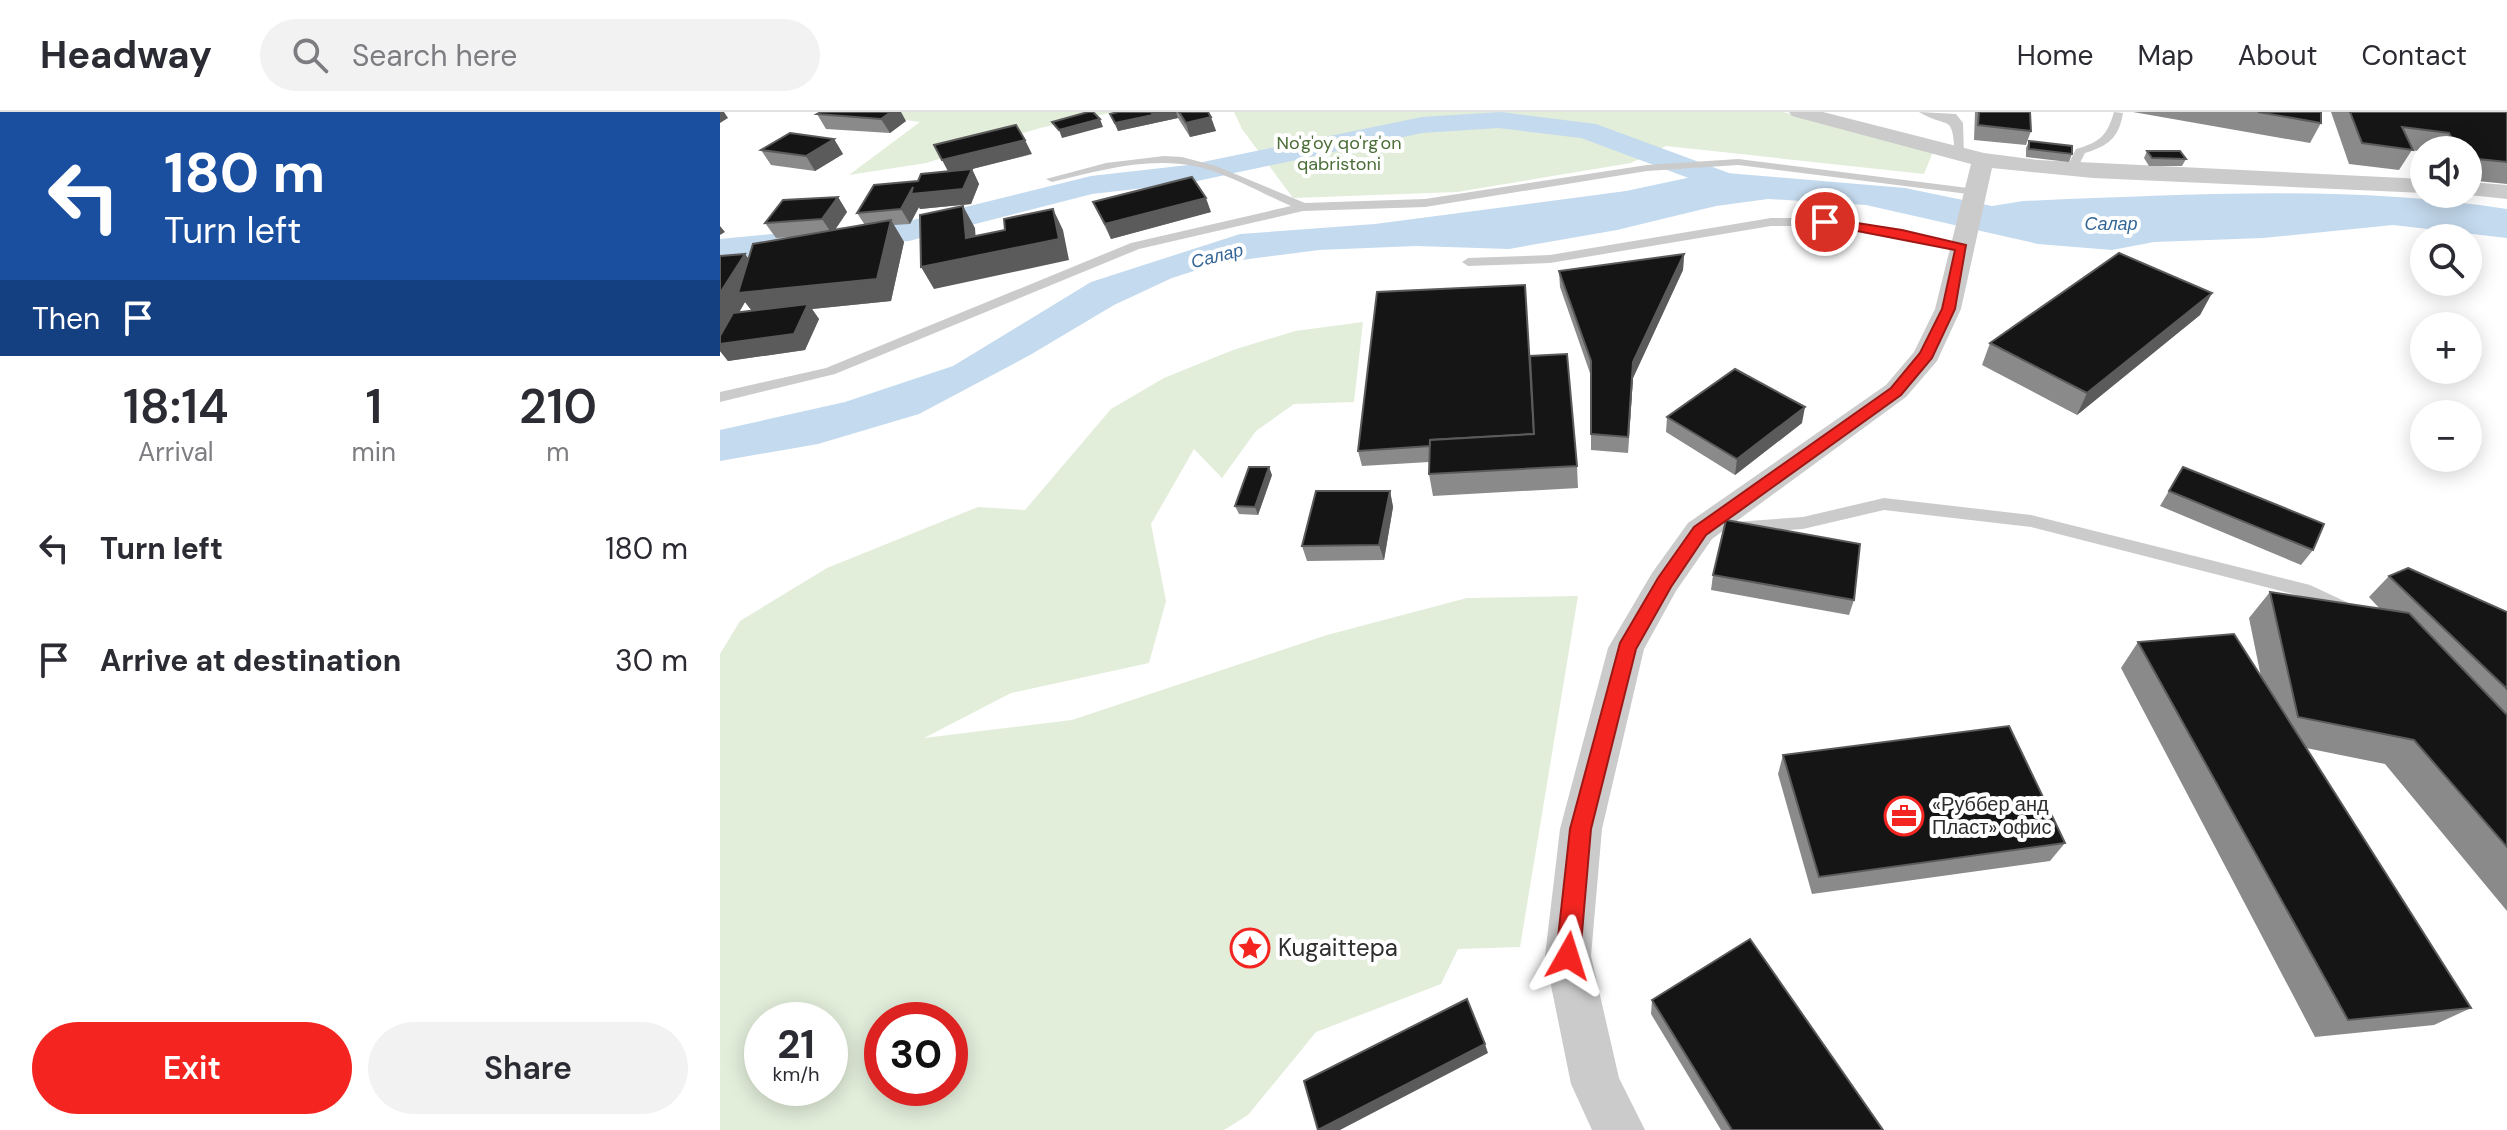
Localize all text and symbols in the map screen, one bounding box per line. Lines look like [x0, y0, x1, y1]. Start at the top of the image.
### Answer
search box [260, 19, 820, 91]
text: Headway [40, 30, 212, 80]
icon: search [288, 33, 332, 77]
text: Search here [352, 36, 517, 75]
text: Home [2017, 37, 2093, 74]
text: Map [2137, 37, 2194, 74]
text: About [2238, 37, 2317, 74]
text: Contact [2361, 37, 2467, 74]
park label: No'g'oy qo'rg'on qabristoni [1277, 131, 1402, 176]
text: 180 m [164, 136, 325, 209]
map controls [2410, 136, 2482, 472]
button: sound [2410, 136, 2482, 208]
icon: left [32, 144, 136, 248]
pin [1791, 188, 1859, 256]
icon: arrive [1803, 200, 1847, 244]
text: Turn left [164, 207, 301, 254]
water label: Салар [2084, 212, 2138, 236]
button: search [2410, 224, 2482, 296]
water label: Салар [1188, 238, 1246, 274]
icon: arrive [116, 296, 160, 340]
text: Then [32, 299, 100, 338]
button: + [2410, 312, 2482, 384]
text: 18:14 [123, 375, 229, 438]
text: 1 [365, 375, 382, 438]
text: 210 [519, 375, 597, 438]
button: − [2410, 400, 2482, 472]
text: Arrival [138, 435, 214, 469]
text: min [352, 435, 396, 469]
text: m [546, 435, 570, 469]
icon: left [32, 526, 76, 570]
text: Turn left [100, 529, 223, 568]
text: 180 m [605, 529, 688, 568]
icon: arrive [32, 638, 76, 682]
text: Arrive at destination [100, 641, 401, 680]
text: 30 m [615, 641, 688, 680]
place label: «Руббер анд Пласт» офис [1932, 791, 2051, 840]
office icon: «Руббер анд Пласт» офис [1883, 795, 1925, 837]
position arrow [1526, 914, 1610, 998]
place icon: Kugaittepa [1229, 927, 1271, 969]
place label: Kugaittepa [1278, 932, 1398, 963]
speed limit sign: 30 [864, 1002, 968, 1106]
text: 21 [777, 1018, 815, 1070]
button: Exit [32, 1022, 352, 1114]
button: Share [368, 1022, 688, 1114]
text: km/h [772, 1061, 820, 1087]

